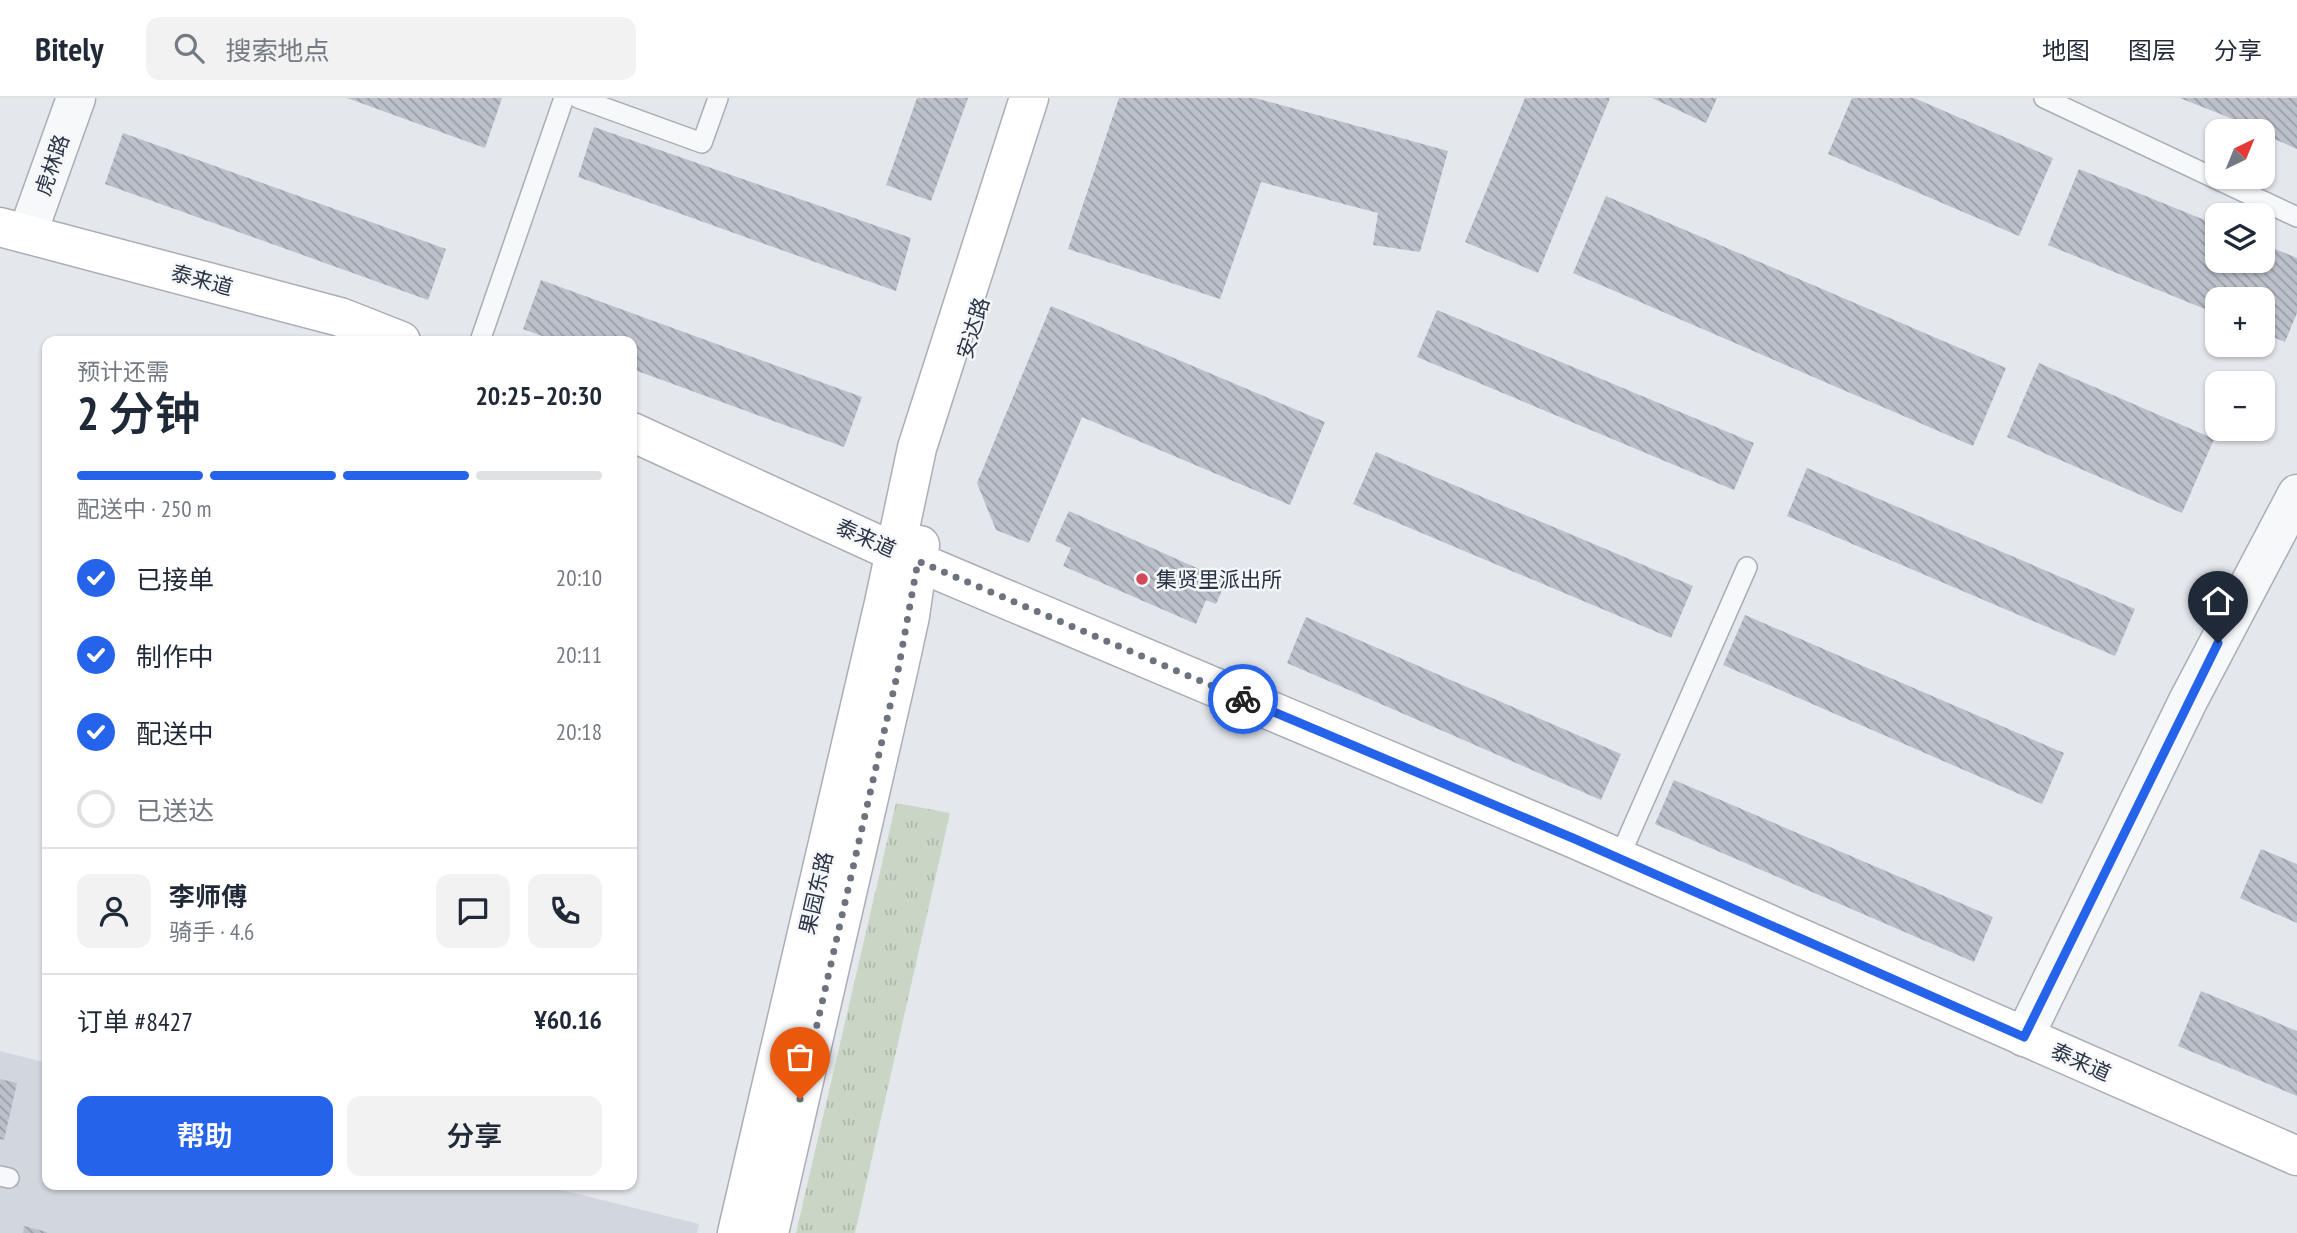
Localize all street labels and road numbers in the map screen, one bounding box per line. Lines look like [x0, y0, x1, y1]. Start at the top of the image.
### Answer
street label: 虎林路 [29, 131, 75, 199]
street label: 泰来道 [168, 259, 236, 301]
street label: 安达路 [951, 294, 995, 362]
street label: 泰来道 [832, 513, 900, 563]
street label: 果园东路 [793, 849, 839, 937]
street label: 泰来道 [2047, 1037, 2115, 1087]

